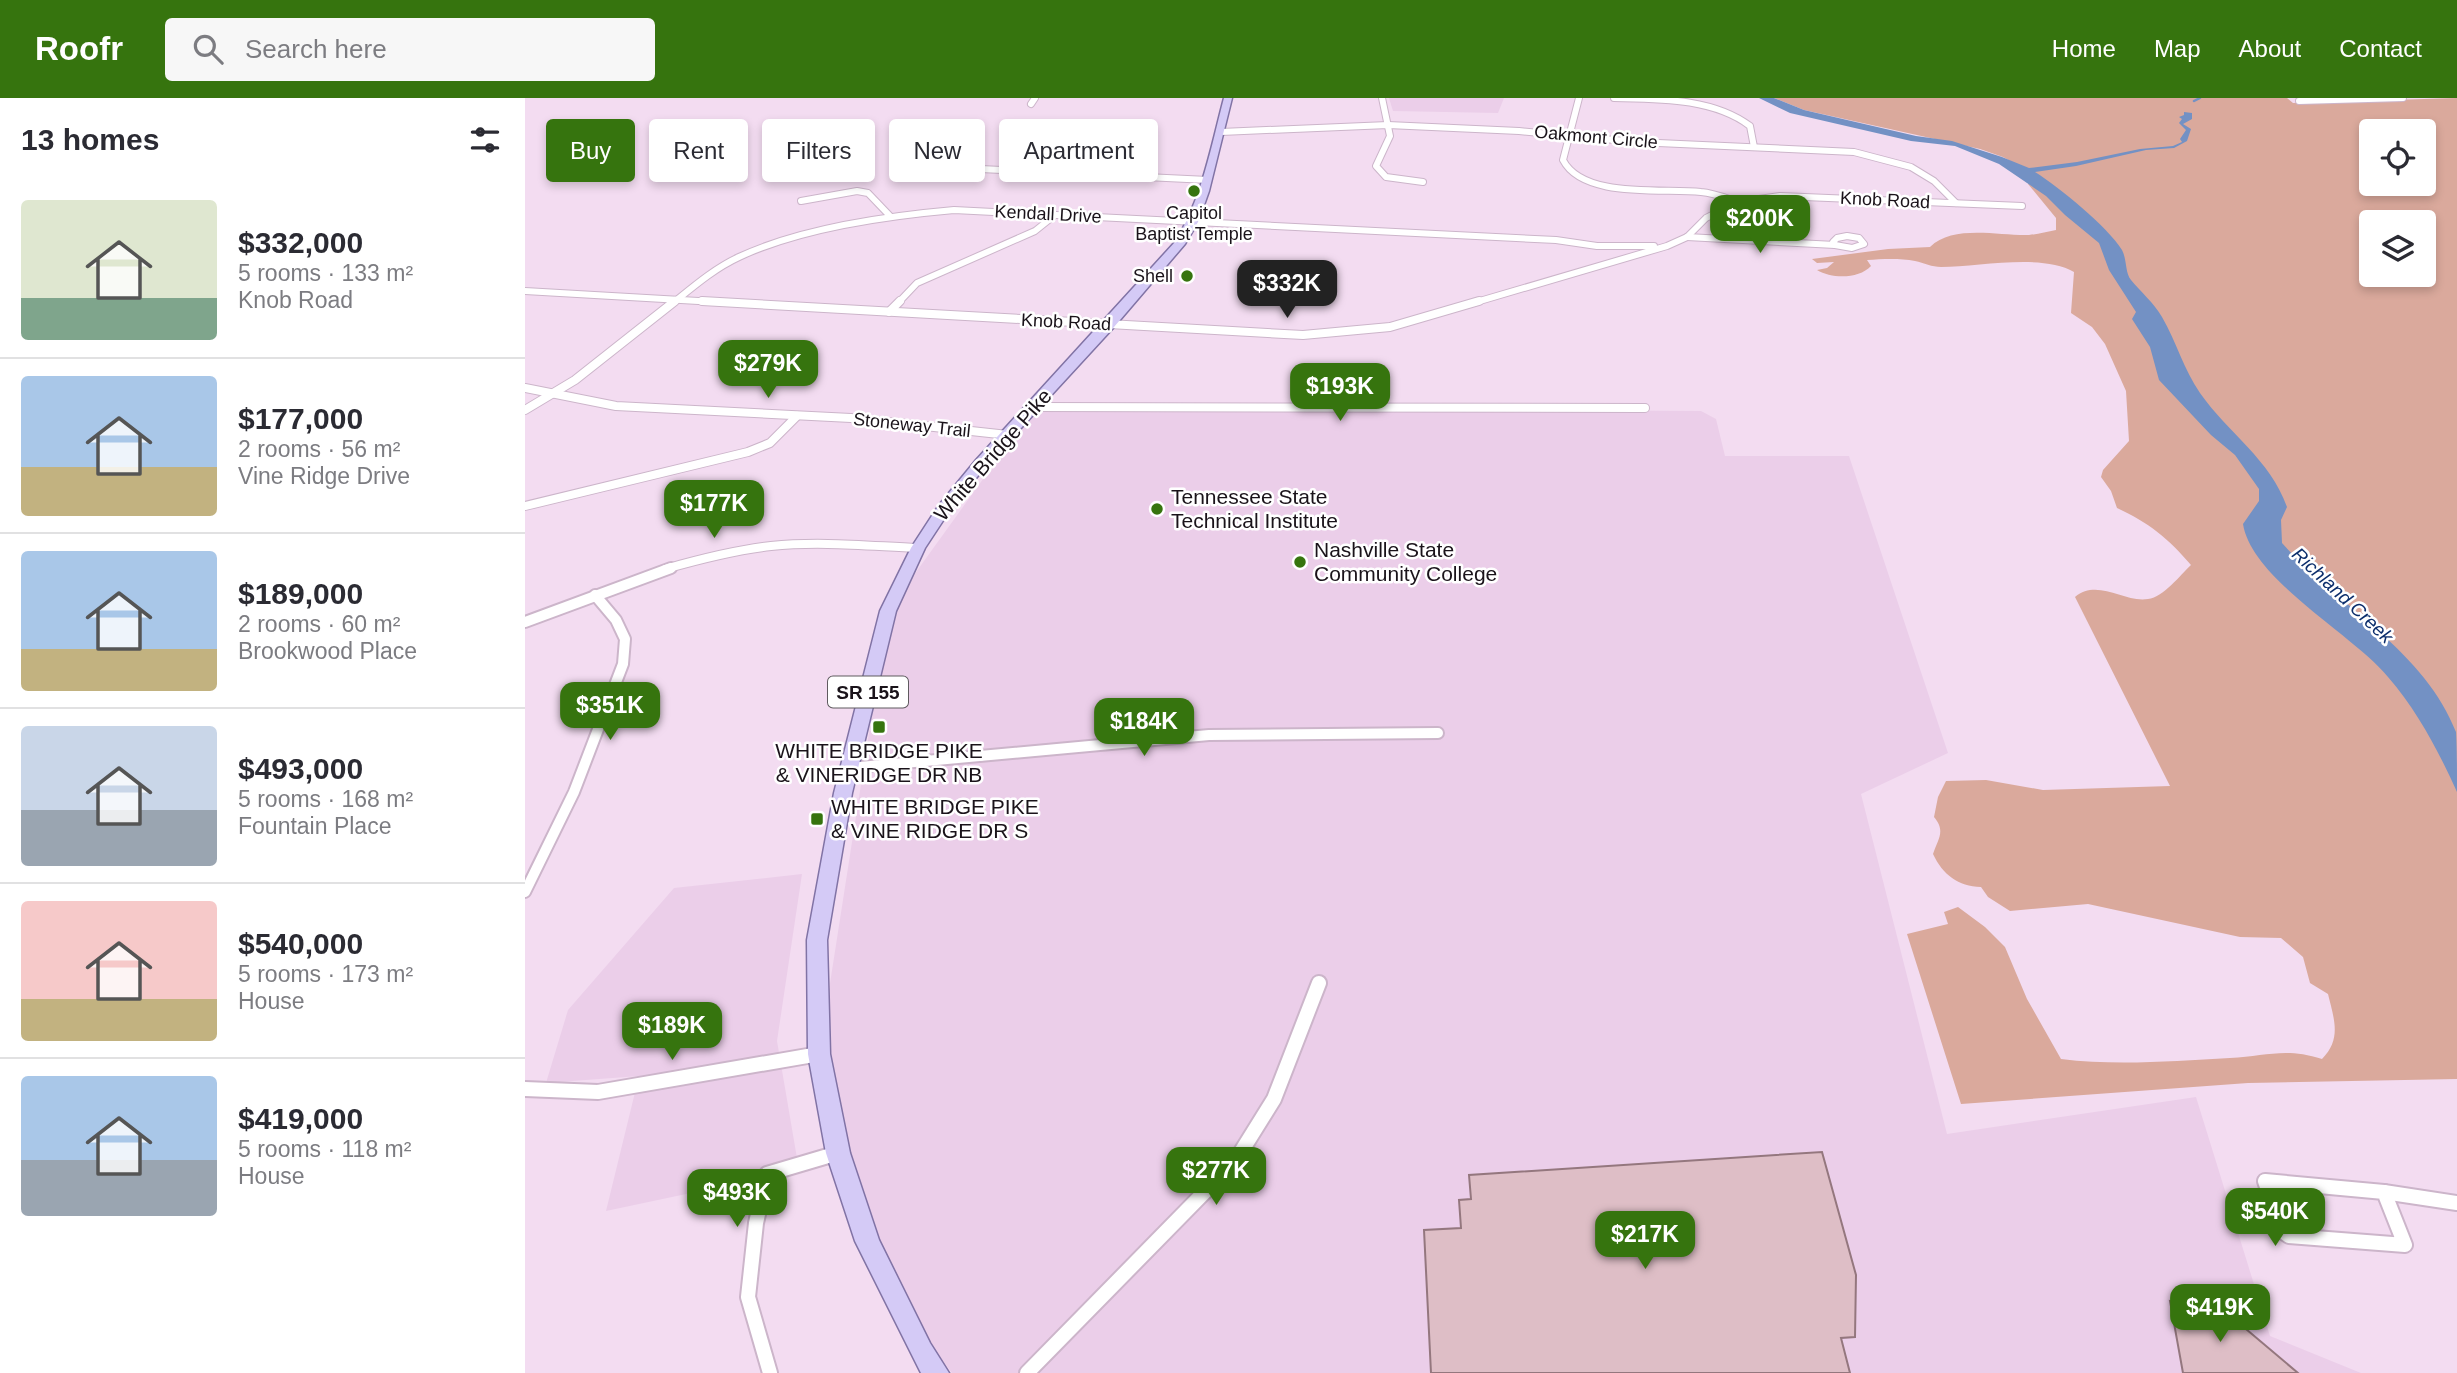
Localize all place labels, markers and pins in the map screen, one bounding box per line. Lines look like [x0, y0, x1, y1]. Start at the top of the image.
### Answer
marker: Capitol Baptist Temple [1186, 183, 1202, 199]
pin: $200K [1711, 195, 1809, 255]
place label: Capitol Baptist Temple [1135, 203, 1253, 244]
pin: $332K [1238, 260, 1336, 320]
place label: Shell [1133, 266, 1173, 286]
marker: Shell [1179, 268, 1195, 284]
pin: $279K [719, 341, 817, 400]
pin: $193K [1291, 364, 1389, 423]
pin: $177K [665, 480, 763, 540]
place label: Tennessee State Technical Institute [1171, 485, 1338, 532]
marker: Tennessee State Technical Institute [1149, 501, 1165, 517]
place label: Nashville State Community College [1314, 538, 1497, 585]
marker: Nashville State Community College [1292, 554, 1308, 570]
pin: $351K [561, 682, 659, 742]
pin: $184K [1095, 698, 1193, 758]
marker: WHITE BRIDGE PIKE & VINERIDGE DR NB [871, 719, 887, 735]
place label: WHITE BRIDGE PIKE & VINERIDGE DR NB [775, 739, 983, 786]
place label: WHITE BRIDGE PIKE & VINE RIDGE DR S [831, 795, 1039, 842]
marker: WHITE BRIDGE PIKE & VINE RIDGE DR S [809, 811, 825, 827]
pin: $189K [623, 1002, 721, 1062]
pin: $277K [1167, 1148, 1265, 1207]
pin: $493K [688, 1170, 786, 1229]
pin: $540K [2226, 1188, 2324, 1248]
pin: $217K [1596, 1212, 1694, 1271]
pin: $419K [2171, 1284, 2269, 1344]

